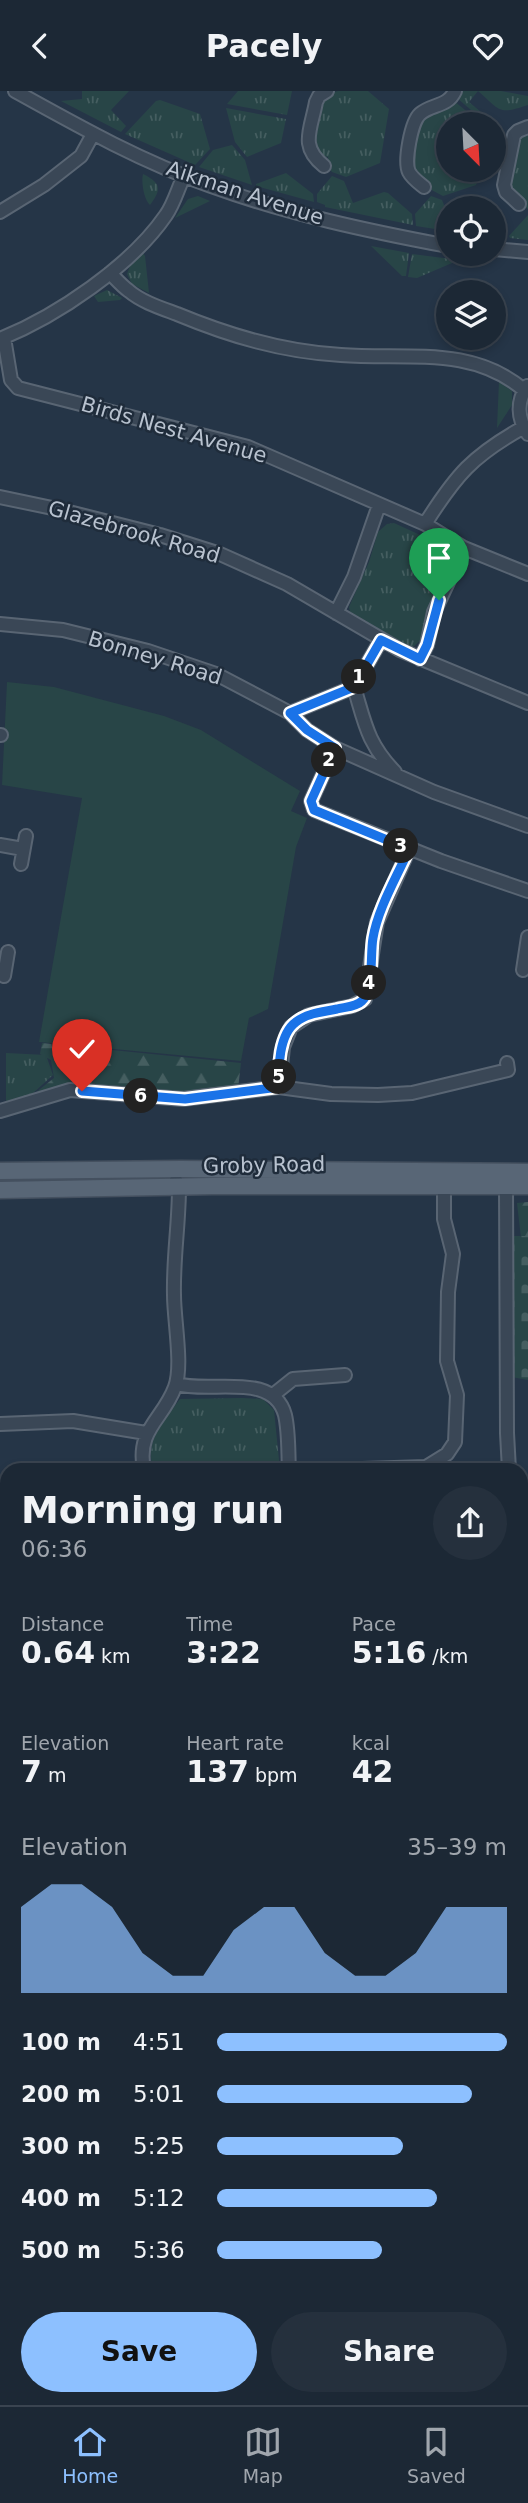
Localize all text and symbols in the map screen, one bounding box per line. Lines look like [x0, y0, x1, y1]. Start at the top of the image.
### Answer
icon: back [21, 27, 59, 65]
text: Pacely [206, 27, 322, 65]
icon: heart [469, 27, 507, 65]
north arrow [436, 112, 506, 182]
map controls [436, 112, 506, 350]
street label: Aikman Avenue [163, 156, 327, 230]
button: locate [436, 196, 506, 266]
button: layers [436, 280, 506, 350]
street label: Birds Nest Avenue [78, 392, 270, 468]
street label: Glazebrook Road [45, 496, 223, 568]
pin [409, 528, 469, 600]
icon: arrive [420, 539, 458, 577]
street label: Bonney Road [85, 626, 225, 690]
pin: 1 [342, 659, 376, 695]
text: 1 [352, 665, 365, 687]
pin: 2 [312, 743, 346, 777]
text: 2 [322, 748, 335, 770]
pin: 3 [384, 829, 418, 863]
text: 3 [394, 834, 407, 856]
pin: 4 [352, 965, 386, 1001]
text: 4 [362, 971, 375, 993]
pin [52, 1019, 112, 1091]
icon: check [63, 1030, 101, 1068]
pin: 5 [262, 1059, 296, 1095]
text: 5 [272, 1065, 285, 1087]
pin: 6 [124, 1079, 158, 1114]
text: 6 [134, 1084, 147, 1106]
street label: Groby Road [203, 1152, 325, 1178]
button: share [433, 1486, 507, 1560]
text: Morning run [21, 1488, 284, 1532]
text: 06:36 [21, 1536, 87, 1562]
text: Distance [21, 1613, 104, 1635]
text: Time [186, 1613, 233, 1635]
text: Pace [352, 1613, 396, 1635]
text: 0.64 [21, 1635, 95, 1670]
text: 3:22 [186, 1635, 261, 1670]
text: 5:16 [352, 1635, 426, 1670]
text: km [95, 1645, 131, 1667]
text: /km [426, 1645, 468, 1667]
text: Elevation [21, 1732, 109, 1754]
text: Heart rate [186, 1732, 284, 1754]
text: kcal [352, 1732, 390, 1754]
text: 7 [21, 1754, 42, 1789]
text: 137 [186, 1754, 249, 1789]
text: 42 [352, 1754, 393, 1789]
text: m [42, 1764, 66, 1786]
text: bpm [249, 1764, 298, 1786]
text: Elevation [21, 1834, 128, 1860]
text: 35–39 m [407, 1834, 507, 1860]
text: 100 m [21, 2029, 101, 2055]
text: 4:51 [133, 2029, 185, 2055]
text: 200 m [21, 2081, 101, 2107]
text: 5:01 [133, 2081, 185, 2107]
text: 300 m [21, 2133, 101, 2159]
text: 5:25 [133, 2133, 185, 2159]
text: 400 m [21, 2185, 101, 2211]
text: 5:12 [133, 2185, 185, 2211]
text: 500 m [21, 2237, 101, 2263]
text: 5:36 [133, 2237, 185, 2263]
button: Save [21, 2312, 257, 2392]
button: Share [271, 2312, 507, 2392]
tab: Home [62, 2423, 118, 2487]
tab: Map [243, 2423, 283, 2487]
tab: Saved [407, 2423, 466, 2487]

